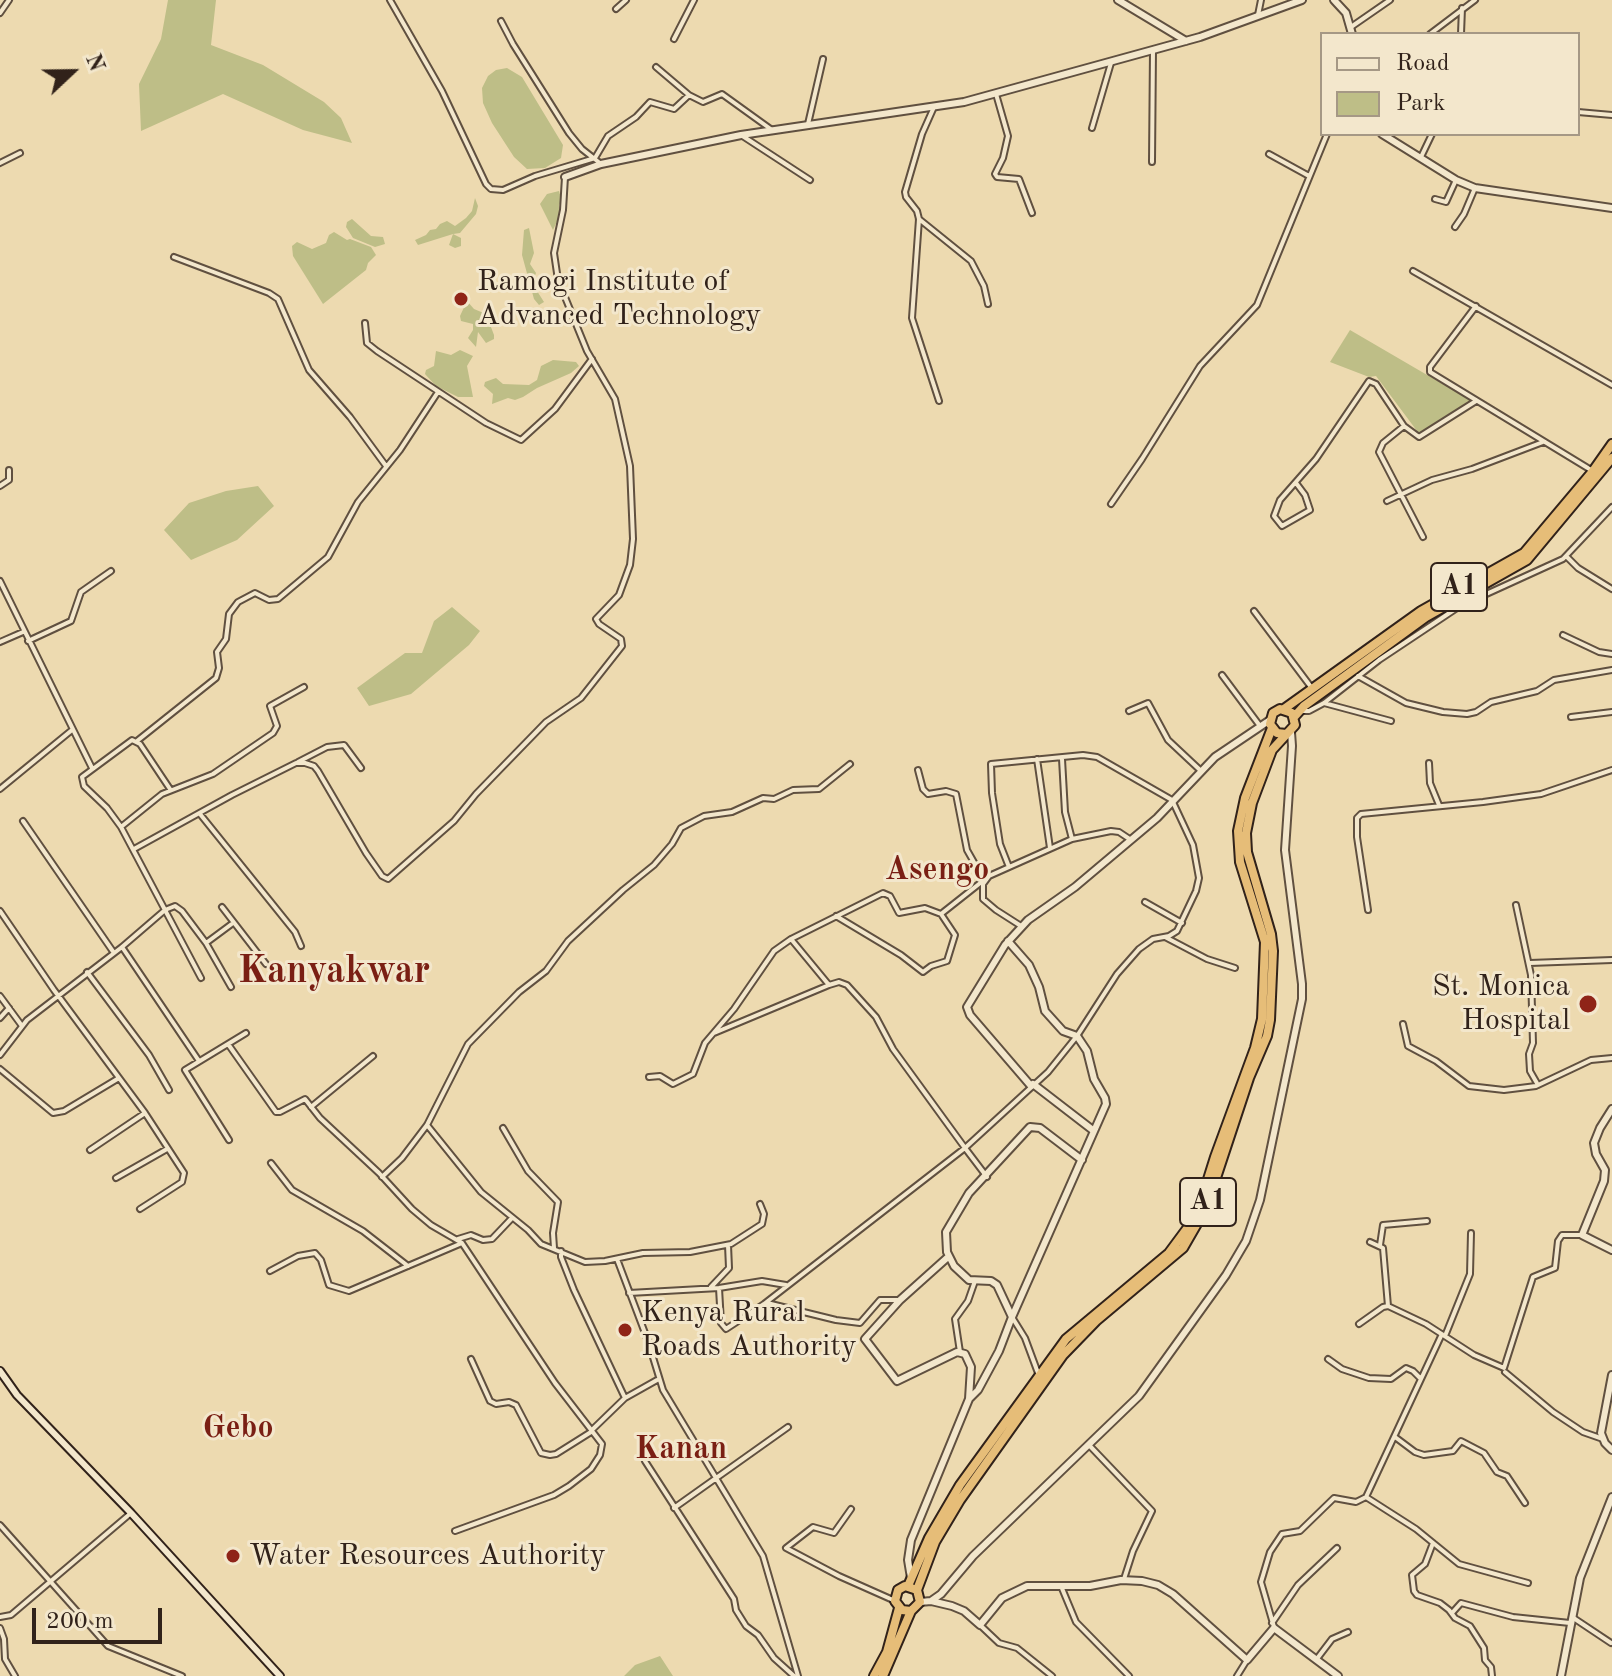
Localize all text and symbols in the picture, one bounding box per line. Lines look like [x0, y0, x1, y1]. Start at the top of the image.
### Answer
north arrow [32, 32, 112, 112]
legend [1320, 32, 1580, 136]
text: N [81, 51, 108, 75]
text: Road [1396, 52, 1449, 76]
text: Park [1396, 92, 1445, 116]
place label: Ramogi Institute of Advanced Technology [477, 264, 761, 334]
marker: Ramogi Institute of Advanced Technology [452, 290, 470, 308]
road number: A1 [1431, 563, 1487, 611]
district label: Asengo [885, 852, 989, 890]
district label: Kanyakwar [238, 949, 430, 995]
place label: St. Monica Hospital [1432, 969, 1570, 1040]
marker: St. Monica Hospital [1577, 993, 1599, 1015]
road number: A1 [1180, 1178, 1236, 1226]
place label: Kenya Rural Roads Authority [641, 1295, 857, 1366]
marker: Kenya Rural Roads Authority [616, 1321, 634, 1339]
district label: Gebo [202, 1410, 274, 1448]
district label: Kanan [635, 1431, 727, 1469]
place label: Water Resources Authority [249, 1538, 606, 1574]
marker: Water Resources Authority [224, 1547, 242, 1565]
scale bar [36, 1592, 166, 1642]
text: 200 m [46, 1610, 114, 1634]

